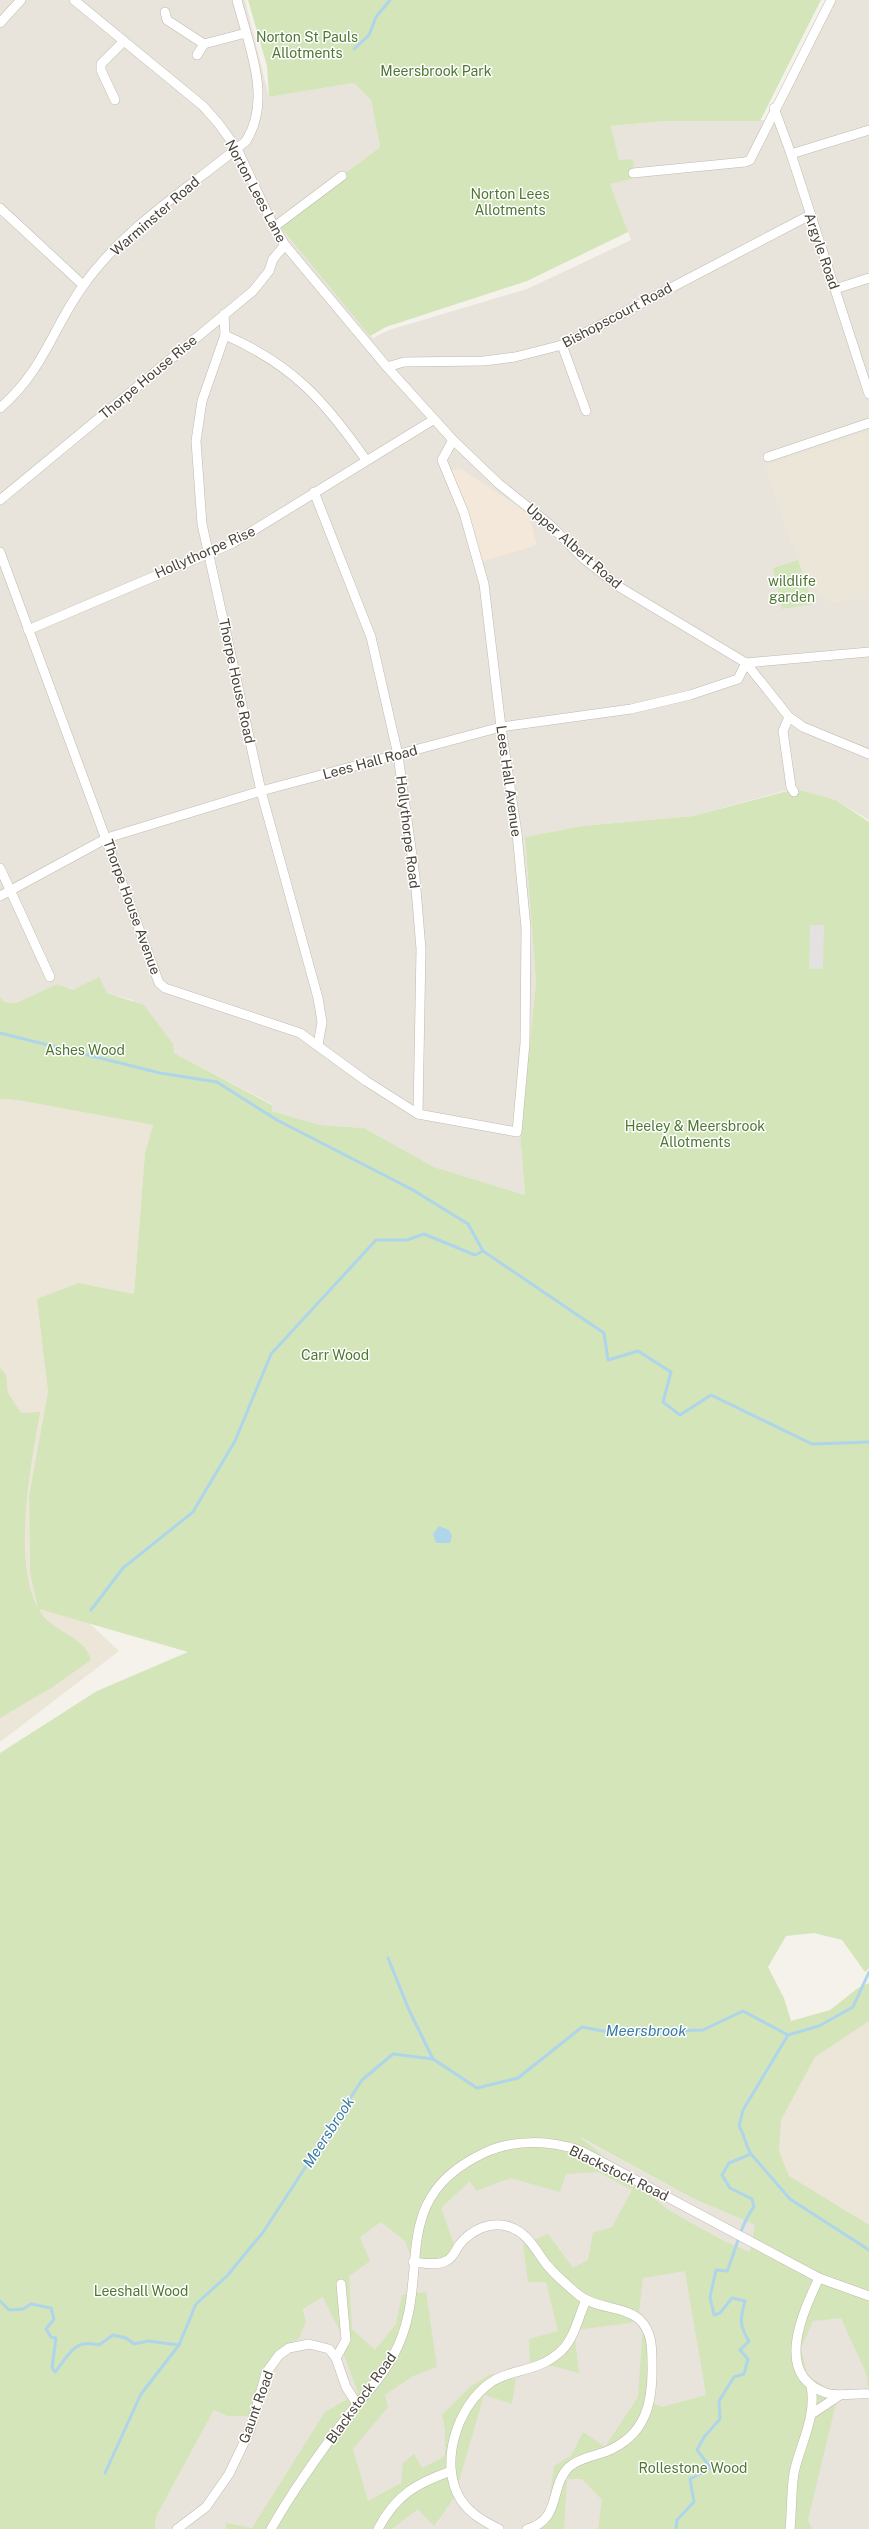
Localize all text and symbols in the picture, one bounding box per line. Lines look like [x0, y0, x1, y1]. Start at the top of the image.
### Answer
park label: Norton St Pauls Allotments [256, 29, 358, 61]
park label: Meersbrook Park [380, 63, 492, 79]
street label: Norton Lees Lane [222, 137, 290, 245]
street label: Warminster Road [108, 173, 202, 259]
park label: Norton Lees Allotments [470, 186, 550, 218]
street label: Argyle Road [801, 211, 843, 291]
street label: Bishopscourt Road [559, 279, 675, 351]
street label: Thorpe House Rise [96, 332, 200, 422]
street label: Upper Albert Road [523, 500, 625, 592]
street label: Hollythorpe Rise [152, 523, 258, 581]
park label: wildlife garden [768, 573, 816, 605]
street label: Thorpe House Road [216, 617, 258, 745]
street label: Lees Hall Avenue [493, 724, 525, 838]
street label: Lees Hall Road [321, 742, 419, 782]
street label: Hollythorpe Road [393, 775, 423, 889]
street label: Thorpe House Avenue [100, 837, 164, 977]
park label: Ashes Wood [45, 1042, 125, 1058]
park label: Heeley & Meersbrook Allotments [625, 1118, 765, 1150]
park label: Carr Wood [301, 1347, 369, 1363]
water label: Meersbrook [606, 2022, 687, 2039]
water label: Meersbrook [299, 2093, 358, 2170]
street label: Blackstock Road [567, 2142, 671, 2204]
park label: Leeshall Wood [94, 2283, 188, 2299]
street label: Blackstock Road [323, 2349, 399, 2447]
street label: Gaunt Road [235, 2369, 277, 2445]
park label: Rollestone Wood [639, 2460, 747, 2476]

